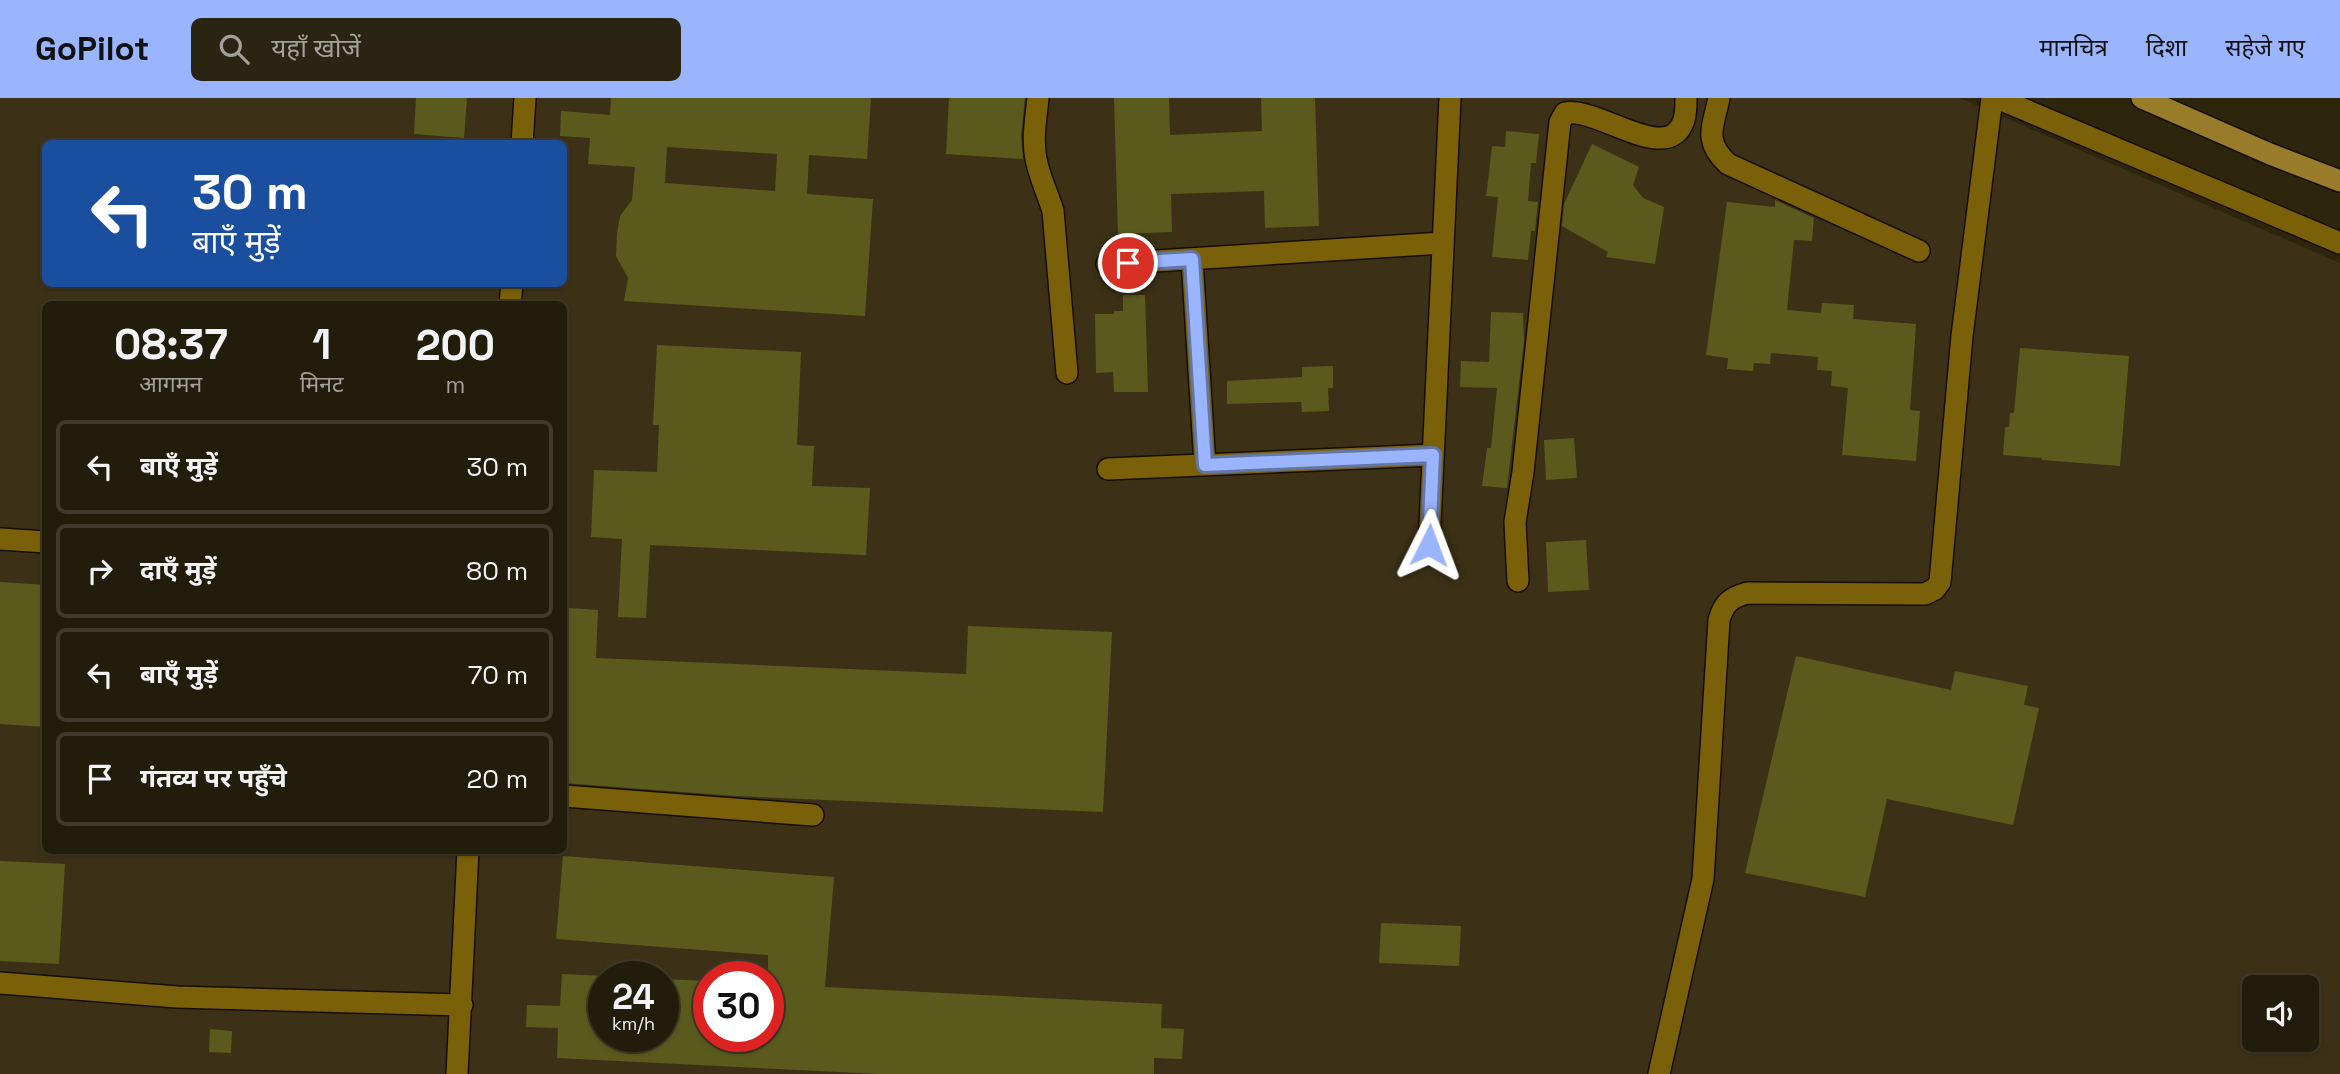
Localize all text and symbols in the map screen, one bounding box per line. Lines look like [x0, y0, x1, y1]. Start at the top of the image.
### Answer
search box [191, 18, 681, 81]
text: GoPilot [35, 28, 149, 70]
icon: search [215, 30, 253, 68]
text: यहाँ खोजें [271, 31, 361, 65]
text: मानचित्र [2039, 32, 2108, 63]
text: दिशा [2146, 32, 2187, 63]
text: सहेजे गए [2225, 32, 2305, 63]
text: 30 m [192, 161, 308, 223]
icon: left [77, 168, 168, 259]
text: बाएँ मुड़ें [192, 222, 281, 262]
pin [1098, 233, 1158, 293]
icon: arrive [1109, 244, 1147, 282]
text: 08:37 [114, 318, 228, 371]
text: 1 [312, 318, 331, 371]
text: 200 [416, 319, 495, 372]
text: आगमन [139, 369, 202, 399]
text: मिनट [300, 369, 344, 399]
text: m [445, 370, 465, 400]
icon: left [81, 448, 119, 486]
text: बाएँ मुड़ें [140, 449, 218, 483]
text: 30 m [467, 450, 528, 484]
position arrow [1392, 508, 1466, 582]
icon: right [81, 552, 119, 590]
text: दाएँ मुड़ें [140, 553, 216, 587]
text: 80 m [466, 554, 528, 588]
icon: left [81, 656, 119, 694]
text: बाएँ मुड़ें [140, 657, 218, 691]
text: 70 m [468, 658, 528, 692]
icon: arrive [81, 760, 119, 798]
text: गंतव्य पर पहुँचे [140, 761, 287, 795]
text: 20 m [467, 762, 528, 796]
speed limit sign: 30 [693, 961, 784, 1052]
text: 24 [612, 975, 655, 1019]
map controls [2242, 975, 2319, 1052]
button: sound [2242, 975, 2319, 1052]
text: km/h [612, 1012, 655, 1035]

